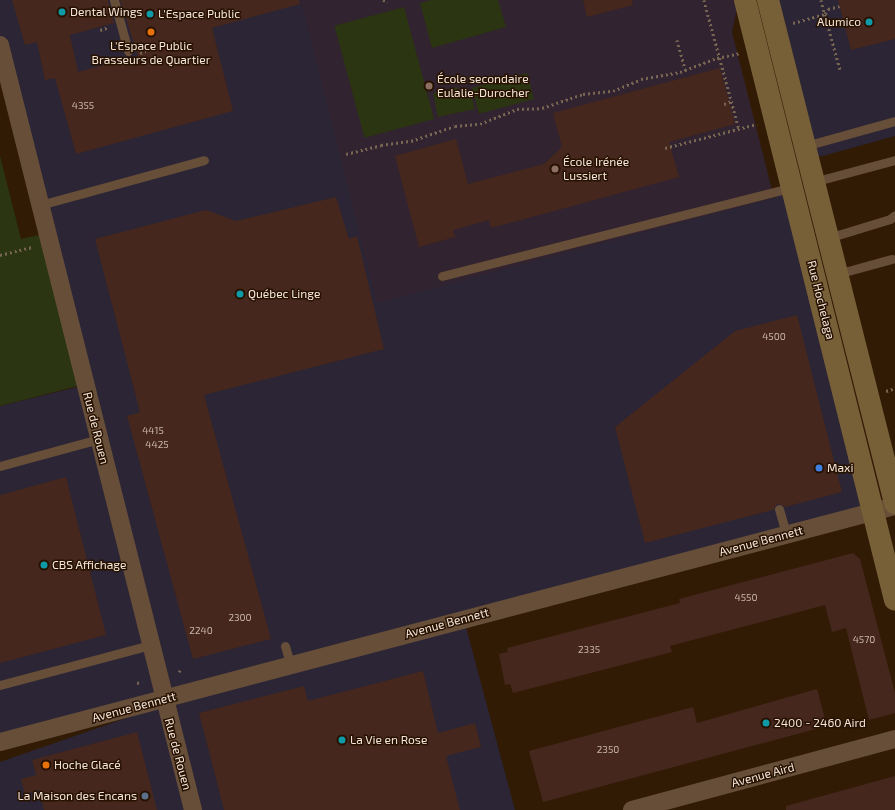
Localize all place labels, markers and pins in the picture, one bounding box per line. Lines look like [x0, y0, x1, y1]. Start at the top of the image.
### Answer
place label: Dental Wings [70, 5, 143, 19]
marker: Dental Wings [57, 7, 67, 17]
place label: L'Espace Public [158, 7, 240, 21]
marker: L'Espace Public [145, 9, 155, 19]
place label: Alumico [817, 15, 861, 29]
marker: Alumico [864, 17, 874, 27]
marker: L'Espace Public Brasseurs de Quartier [146, 27, 156, 37]
place label: L'Espace Public Brasseurs de Quartier [92, 39, 210, 67]
place label: École secondaire Eulalie-Durocher [437, 72, 529, 100]
marker: École secondaire Eulalie-Durocher [424, 81, 434, 91]
place label: École Irénée Lussiert [563, 155, 629, 183]
marker: École Irénée Lussiert [550, 164, 560, 174]
place label: Québec Linge [248, 287, 320, 301]
marker: Québec Linge [235, 289, 245, 299]
place label: Maxi [827, 461, 853, 475]
marker: Maxi [814, 463, 824, 473]
place label: CBS Affichage [52, 558, 127, 572]
marker: CBS Affichage [39, 560, 49, 570]
place label: 2400 - 2460 Aird [774, 716, 866, 730]
marker: 2400 - 2460 Aird [761, 718, 771, 728]
place label: La Vie en Rose [350, 733, 428, 747]
marker: La Vie en Rose [337, 735, 347, 745]
place label: Hoche Glacé [54, 758, 121, 772]
marker: Hoche Glacé [41, 760, 51, 770]
place label: La Maison des Encans [18, 789, 137, 803]
marker: La Maison des Encans [140, 791, 150, 801]

